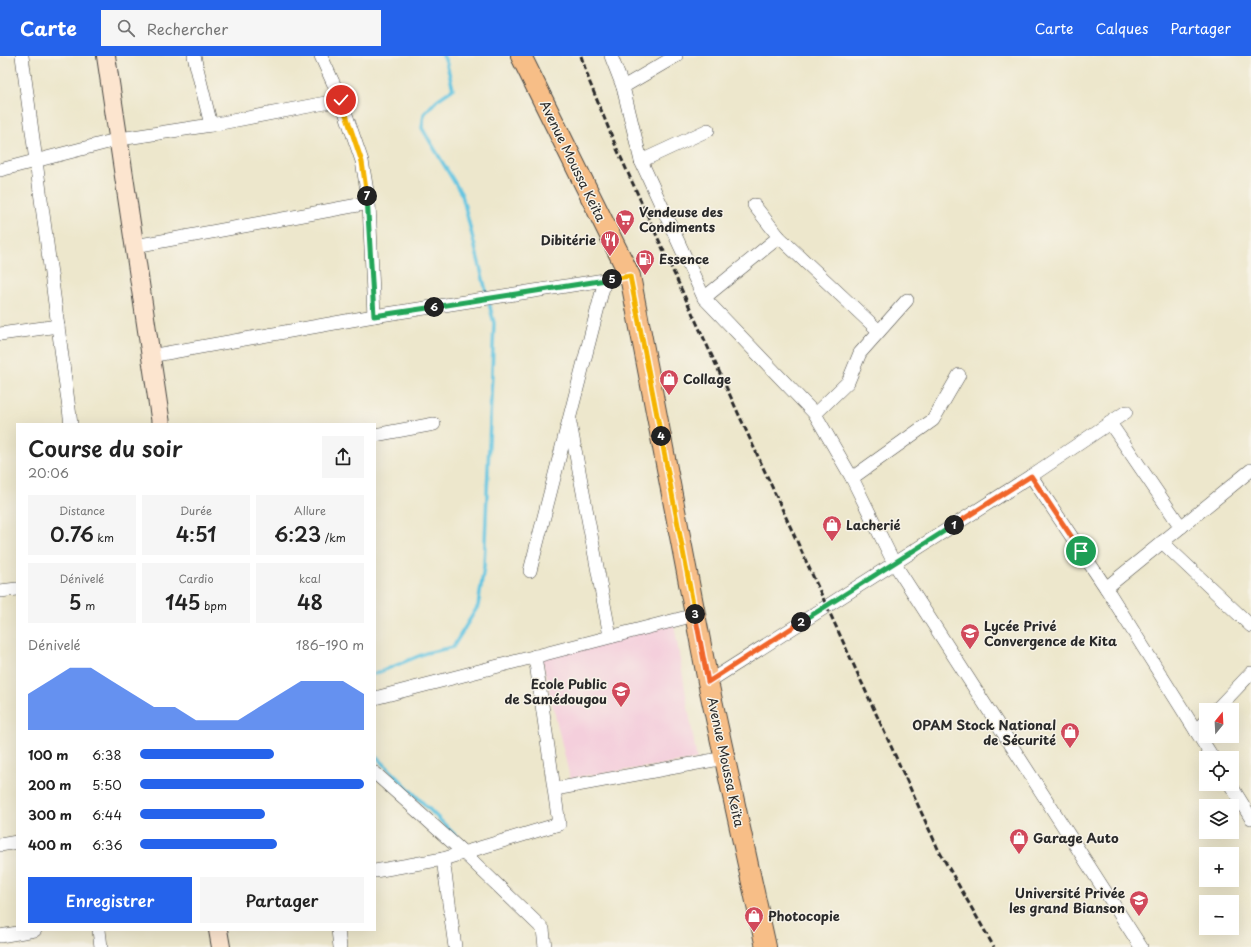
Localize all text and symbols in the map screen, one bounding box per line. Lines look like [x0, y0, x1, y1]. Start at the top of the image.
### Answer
search box [101, 10, 381, 46]
text: Carte [20, 14, 77, 42]
icon: search [115, 17, 137, 39]
text: Rechercher [147, 17, 228, 40]
text: Carte [1035, 18, 1074, 39]
text: Calques [1096, 18, 1148, 39]
text: Partager [1170, 18, 1231, 39]
pin [324, 83, 358, 117]
icon: check [330, 89, 352, 111]
street label: Avenue Moussa Keïta [536, 97, 611, 225]
pin: 7 [357, 186, 377, 206]
text: 7 [364, 187, 370, 204]
place label: Vendeuse des Condiments [639, 202, 723, 236]
supermarket icon: Vendeuse des Condiments [614, 208, 636, 236]
restaurant icon: Dibitérie [599, 229, 621, 257]
place label: Dibitérie [541, 230, 596, 249]
fuel station icon: Essence [634, 248, 656, 276]
place label: Essence [659, 249, 709, 268]
pin: 5 [602, 269, 622, 289]
text: 5 [608, 270, 616, 287]
pin: 6 [424, 297, 444, 317]
text: 6 [430, 298, 438, 315]
shop icon: Collage [658, 368, 680, 396]
place label: Collage [683, 369, 731, 388]
pin: 4 [651, 426, 671, 446]
text: 4 [657, 427, 665, 444]
text: Course du soir [28, 431, 183, 464]
button: share [322, 436, 364, 478]
text: 20:06 [28, 463, 69, 482]
text: Distance [59, 502, 105, 519]
text: Durée [180, 502, 212, 519]
text: Allure [294, 502, 326, 519]
shop icon: Lacherié [821, 514, 843, 542]
place label: Lacherié [846, 515, 901, 534]
pin: 1 [944, 515, 964, 535]
text: 1 [951, 516, 957, 533]
text: 0.76 [50, 519, 94, 549]
text: 4:51 [176, 519, 216, 549]
text: 6:23 [274, 519, 321, 549]
text: km [94, 529, 114, 546]
text: /km [321, 529, 346, 546]
pin [1064, 534, 1098, 568]
icon: arrive [1070, 540, 1092, 562]
text: Dénivelé [60, 570, 104, 587]
text: Cardio [178, 570, 214, 587]
text: kcal [299, 570, 321, 587]
text: 5 [69, 587, 82, 617]
text: 145 [165, 587, 201, 617]
text: 48 [297, 587, 323, 617]
text: m [82, 597, 95, 614]
text: bpm [201, 597, 227, 614]
pin: 3 [685, 604, 705, 624]
text: 3 [691, 605, 699, 622]
pin: 2 [791, 612, 811, 632]
text: 2 [797, 613, 805, 630]
place label: Lycée Privé Convergence de Kita [984, 616, 1117, 650]
school or university icon: Lycée Privé Convergence de Kita [959, 622, 981, 650]
text: Dénivelé [28, 635, 81, 654]
text: 186–190 m [296, 635, 364, 654]
place label: Ecole Public de Samédougou [505, 674, 607, 708]
school or university icon: Ecole Public de Samédougou [610, 680, 632, 708]
street label: Avenue Moussa Keïta [703, 695, 750, 830]
north arrow [1199, 703, 1239, 743]
map controls [1199, 703, 1239, 935]
place label: OPAM Stock National de Sécurité [912, 715, 1056, 749]
shop icon: OPAM Stock National de Sécurité [1059, 721, 1081, 749]
text: 100 m [28, 745, 69, 764]
text: 6:38 [92, 745, 122, 764]
button: locate [1199, 751, 1239, 791]
text: 200 m [28, 775, 72, 794]
text: 5:50 [92, 775, 122, 794]
button: layers [1199, 799, 1239, 839]
text: 300 m [28, 805, 72, 824]
text: 6:44 [92, 805, 122, 824]
shop icon: Garage Auto [1008, 827, 1030, 855]
place label: Garage Auto [1033, 828, 1119, 847]
text: 400 m [28, 835, 72, 854]
text: 6:36 [92, 835, 123, 854]
button: + [1199, 847, 1239, 887]
button: Enregistrer [28, 877, 192, 923]
button: Partager [200, 877, 364, 923]
place label: Université Privée les grand Bianson [1009, 883, 1126, 917]
school or university icon: Université Privée les grand Bianson [1128, 889, 1150, 917]
button: − [1199, 895, 1239, 935]
shop icon: Photocopie [743, 905, 765, 933]
place label: Photocopie [768, 906, 840, 925]

